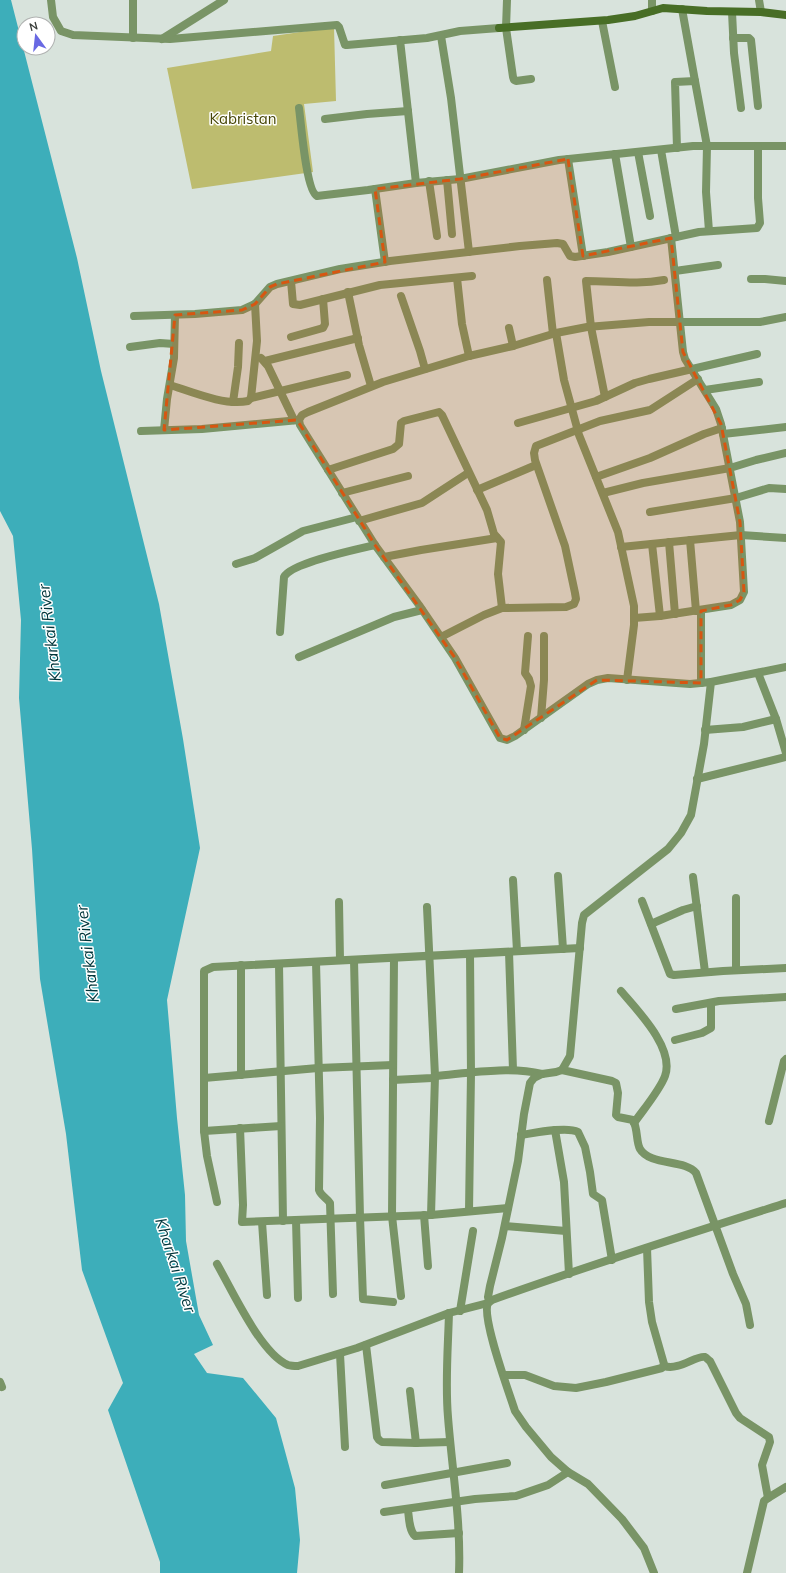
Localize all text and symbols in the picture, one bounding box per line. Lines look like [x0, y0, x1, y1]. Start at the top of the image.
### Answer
north arrow [16, 16, 56, 56]
text: N [28, 19, 39, 34]
park label: Kabristan [210, 109, 276, 128]
water label: Kharkai River [33, 582, 65, 683]
water label: Kharkai River [71, 903, 103, 1004]
water label: Kharkai River [151, 1215, 201, 1316]

